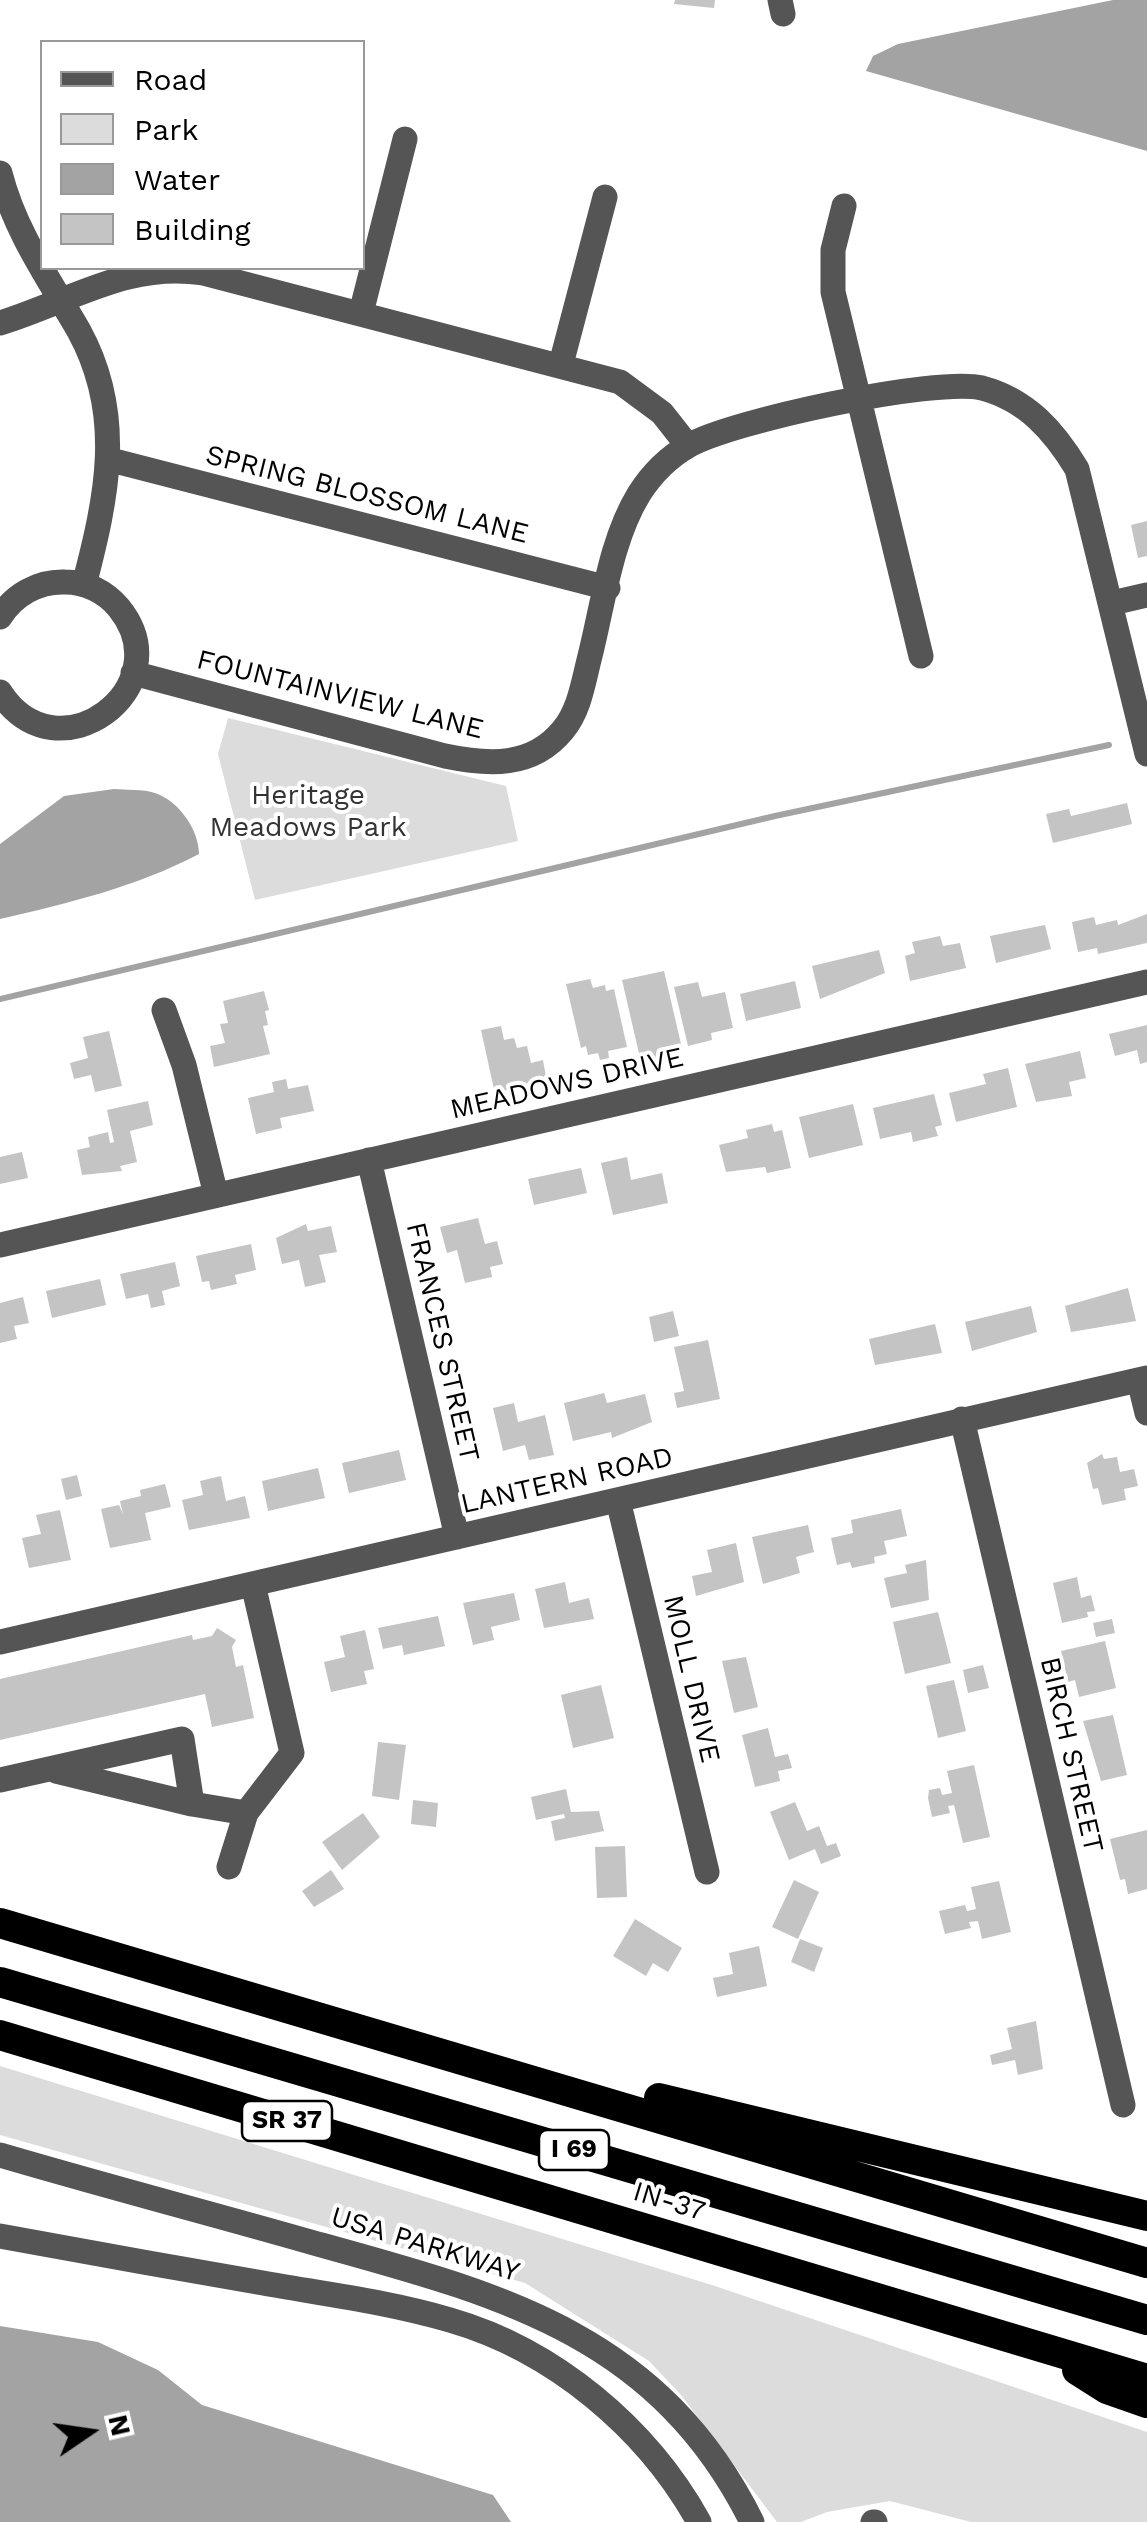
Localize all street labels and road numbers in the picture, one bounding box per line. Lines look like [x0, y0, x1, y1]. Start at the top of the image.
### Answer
street label: SPRING BLOSSOM LANE [202, 439, 532, 551]
street label: FOUNTAINVIEW LANE [193, 643, 487, 747]
street label: MEADOWS DRIVE [447, 1041, 687, 1127]
street label: FRANCES STREET [398, 1219, 486, 1465]
street label: LANTERN ROAD [458, 1440, 676, 1522]
street label: MOLL DRIVE [655, 1592, 727, 1766]
street label: BIRCH STREET [1032, 1654, 1110, 1856]
road number: SR 37 [242, 2101, 332, 2141]
road number: I 69 [539, 2130, 609, 2170]
street label: IN-37 [629, 2175, 709, 2229]
street label: USA PARKWAY [327, 2200, 523, 2290]

